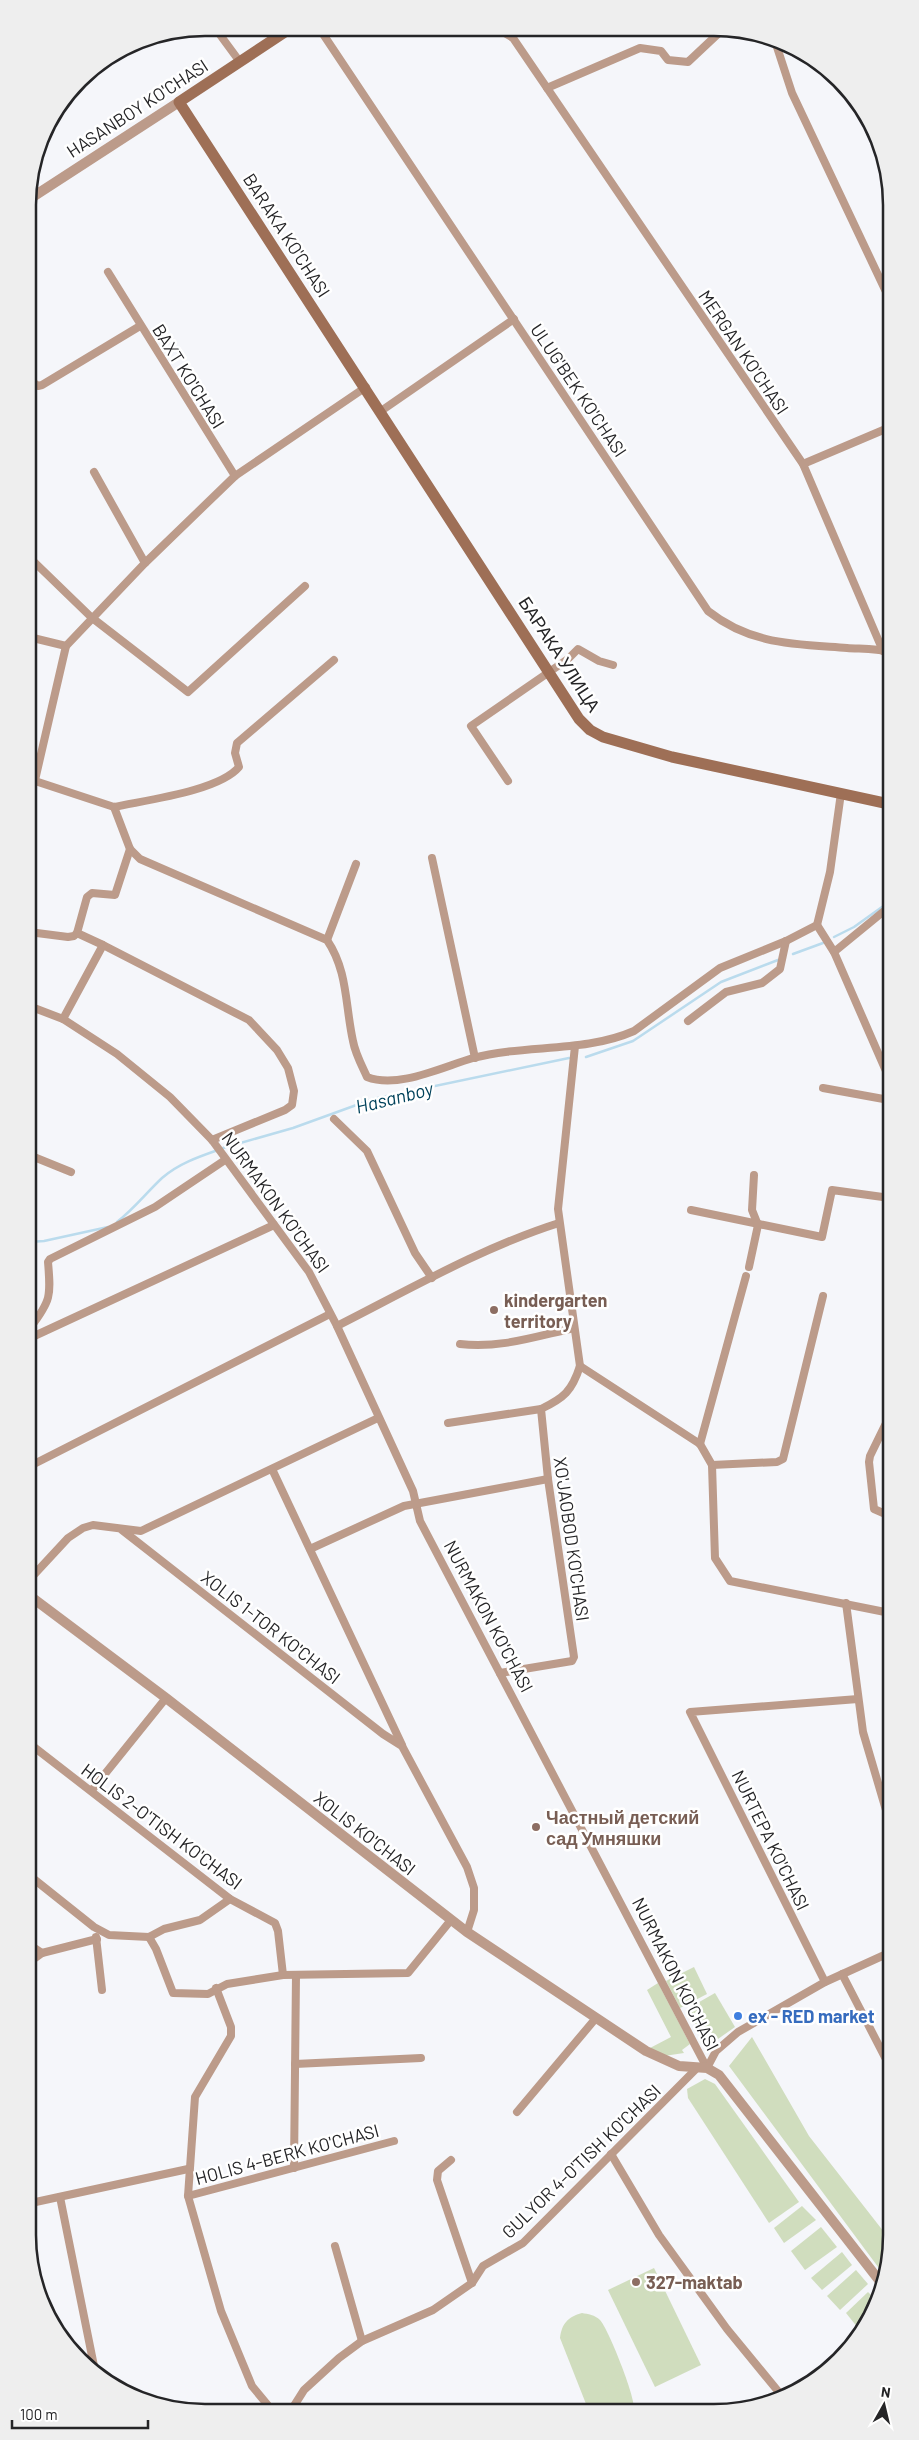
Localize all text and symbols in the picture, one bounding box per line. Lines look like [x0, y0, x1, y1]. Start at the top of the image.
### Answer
street label: HASANBOY KO'CHASI [62, 54, 212, 162]
street label: BARAKA KO'CHASI [239, 169, 335, 301]
street label: MERGAN KO'CHASI [694, 286, 794, 418]
street label: ULUG'BEK KO'CHASI [526, 319, 632, 461]
street label: BAXT KO'CHASI [148, 320, 230, 432]
street label: БАРАКА УЛИЦА [514, 592, 606, 716]
water label: Hasanboy [353, 1076, 436, 1118]
street label: NURMAKON KO'CHASI [217, 1127, 335, 1277]
place label: kindergarten territory [504, 1289, 607, 1332]
marker: kindergarten territory [488, 1304, 500, 1316]
street label: XO'JAOBOD KO'CHASI [550, 1456, 594, 1622]
street label: NURMAKON KO'CHASI [440, 1536, 538, 1696]
street label: XOLIS 1-TOR KO'CHASI [197, 1566, 345, 1688]
street label: HOLIS 2-O'TISH KO'CHASI [77, 1758, 247, 1894]
street label: NURTEPA KO'CHASI [727, 1766, 815, 1914]
street label: XOLIS KO'CHASI [310, 1786, 420, 1880]
place label: Частный детский сад Умняшки [546, 1806, 699, 1849]
marker: Частный детский сад Умняшки [530, 1821, 542, 1833]
street label: NURMAKON KO'CHASI [628, 1894, 724, 2054]
place label: ex - RED market [748, 2005, 875, 2027]
marker: ex - RED market [732, 2010, 744, 2022]
street label: GULYOR 4-O'TISH KO'CHASI [497, 2079, 665, 2243]
street label: HOLIS 4-BERK KO'CHASI [193, 2119, 381, 2189]
place label: 327-maktab [646, 2271, 743, 2293]
marker: 327-maktab [630, 2276, 642, 2288]
north arrow [859, 2380, 909, 2430]
text: N [880, 2383, 892, 2401]
scale bar [12, 2398, 149, 2430]
text: 100 m [20, 2405, 58, 2423]

